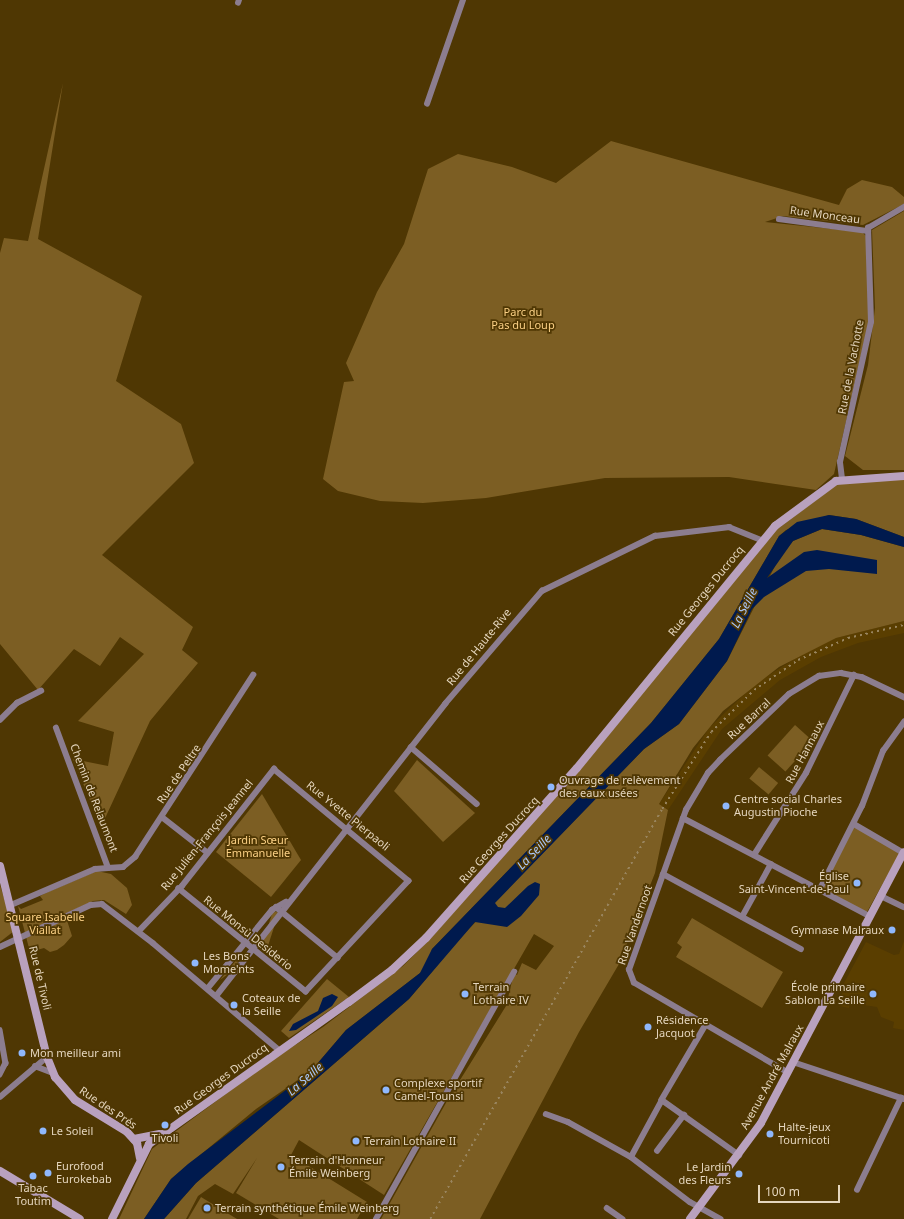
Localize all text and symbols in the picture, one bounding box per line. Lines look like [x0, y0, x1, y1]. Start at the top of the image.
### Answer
street label: Rue Monceau [789, 204, 861, 226]
park label: Parc du Pas du Loup [491, 306, 555, 332]
street label: Rue de la Vachotte [835, 319, 867, 415]
street label: Rue Georges Ducrocq [666, 543, 746, 639]
water label: La Seille [728, 586, 760, 630]
street label: Rue de Haute-Rive [444, 606, 514, 688]
street label: Rue Barral [725, 696, 773, 742]
street label: Rue Hannaux [783, 718, 827, 786]
street label: Chemin de Relaumont [67, 742, 121, 854]
street label: Rue de Peltre [154, 742, 204, 806]
place label: Ouvrage de relèvement des eaux usées [559, 774, 681, 800]
street label: Rue Julien-François Jeannel [158, 777, 256, 893]
street label: Rue Yvette Pierpaoli [304, 778, 392, 854]
marker: Ouvrage de relèvement des eaux usées [546, 782, 556, 792]
place label: Centre social Charles Augustin Pioche [734, 793, 842, 819]
street label: Rue Georges Ducrocq [457, 794, 541, 886]
marker: Centre social Charles Augustin Pioche [721, 801, 731, 811]
water label: La Seille [514, 832, 554, 872]
park label: Jardin Sœur Emmanuelle [226, 834, 290, 860]
place label: Église Saint-Vincent-de-Paul [739, 870, 849, 896]
marker: Église Saint-Vincent-de-Paul [852, 878, 862, 888]
street label: Rue Vandernoot [615, 883, 655, 967]
street label: Rue Monsù Desiderio [201, 893, 295, 973]
park label: Square Isabelle Viallat [5, 911, 85, 937]
place label: Gymnase Malraux [791, 923, 884, 937]
marker: Gymnase Malraux [887, 925, 897, 935]
street label: Rue de Tivoli [26, 945, 54, 1011]
place label: Les Bons Mome'nts [203, 950, 254, 976]
marker: Les Bons Mome'nts [190, 958, 200, 968]
place label: Terrain Lothaire IV [473, 981, 529, 1007]
place label: École primaire Sablon La Seille [785, 981, 865, 1007]
marker: Terrain Lothaire IV [460, 989, 470, 999]
marker: École primaire Sablon La Seille [868, 989, 878, 999]
place label: Coteaux de la Seille [242, 992, 300, 1018]
marker: Coteaux de la Seille [229, 1000, 239, 1010]
place label: Résidence Jacquot [656, 1014, 708, 1040]
marker: Résidence Jacquot [643, 1022, 653, 1032]
street label: Avenue André Malraux [738, 1022, 806, 1132]
street label: Rue Georges Ducrocq [172, 1041, 270, 1117]
place label: Mon meilleur ami [30, 1046, 121, 1060]
marker: Mon meilleur ami [17, 1048, 27, 1058]
water label: La Seille [284, 1059, 326, 1099]
place label: Complexe sportif Camel-Tounsi [394, 1077, 482, 1103]
street label: Rue des Prés [77, 1084, 139, 1132]
marker: Complexe sportif Camel-Tounsi [381, 1085, 391, 1095]
marker: Tivoli [160, 1120, 170, 1130]
place label: Halte-jeux Tournicoti [778, 1121, 831, 1147]
place label: Le Soleil [51, 1124, 93, 1138]
marker: Le Soleil [38, 1126, 48, 1136]
marker: Halte-jeux Tournicoti [765, 1129, 775, 1139]
place label: Tivoli [152, 1131, 178, 1145]
place label: Terrain Lothaire II [364, 1134, 456, 1148]
marker: Terrain Lothaire II [351, 1136, 361, 1146]
place label: Terrain d'Honneur Émile Weinberg [289, 1154, 383, 1180]
place label: Eurofood Eurokebab [56, 1160, 112, 1186]
place label: Le Jardin des Fleurs [679, 1161, 731, 1187]
marker: Terrain d'Honneur Émile Weinberg [276, 1162, 286, 1172]
marker: Eurofood Eurokebab [43, 1168, 53, 1178]
marker: Le Jardin des Fleurs [734, 1169, 744, 1179]
marker: Tabac Toutim [28, 1171, 38, 1181]
scale bar [760, 1177, 842, 1203]
place label: Tabac Toutim [15, 1182, 51, 1208]
text: 100 m [765, 1183, 800, 1200]
place label: Terrain synthétique Émile Weinberg [215, 1201, 399, 1215]
marker: Terrain synthétique Émile Weinberg [202, 1203, 212, 1213]

